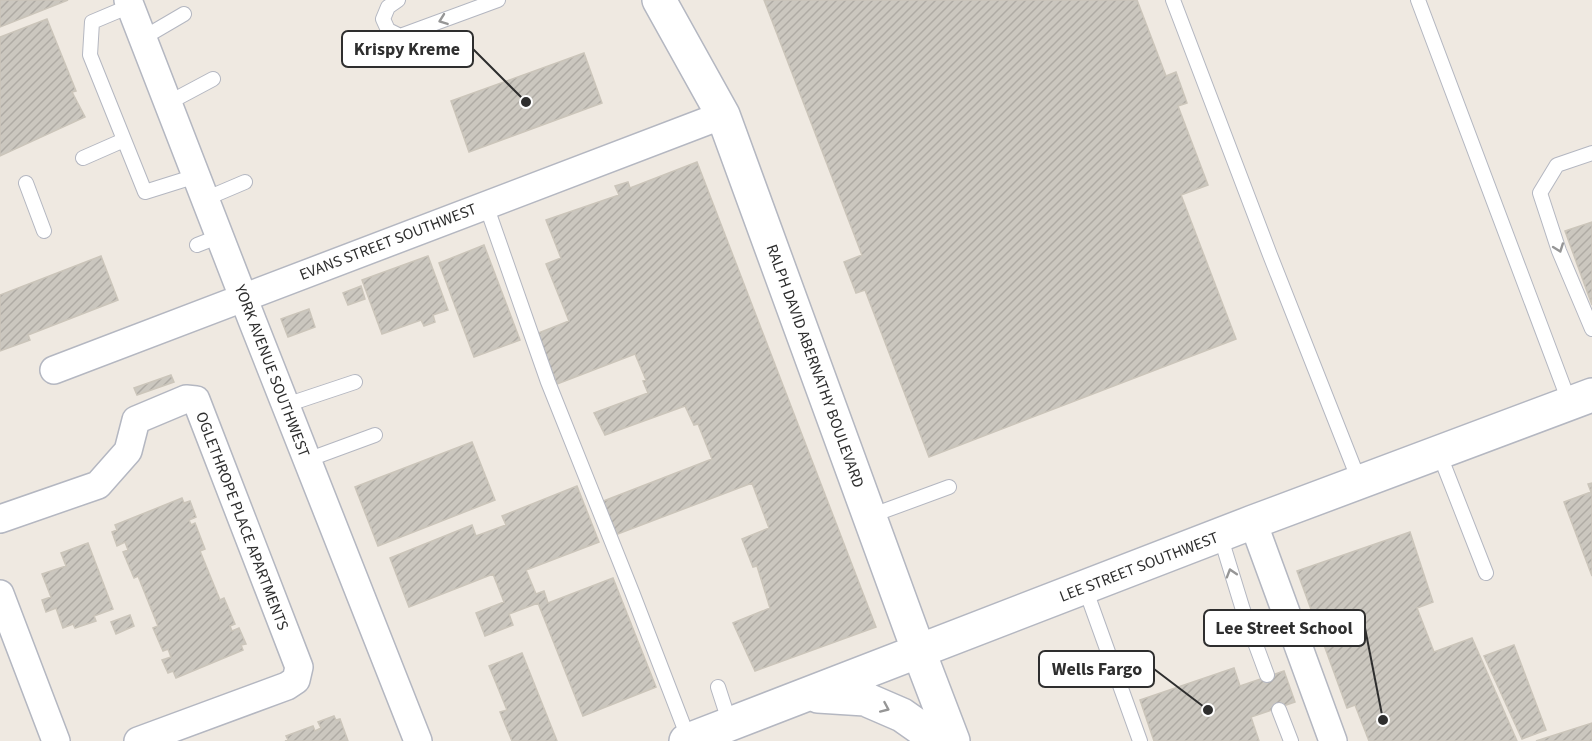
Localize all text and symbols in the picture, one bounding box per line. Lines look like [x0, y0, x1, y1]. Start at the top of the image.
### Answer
one-way arrow [438, 13, 449, 26]
callout: Krispy Kreme [342, 31, 473, 67]
text: Krispy Kreme [354, 37, 460, 62]
street label: EVANS STREET SOUTHWEST [296, 198, 480, 286]
street label: RALPH DAVID ABERNATHY BOULEVARD [761, 241, 869, 491]
one-way arrow [1551, 243, 1564, 253]
street label: YORK AVENUE SOUTHWEST [229, 281, 315, 461]
street label: OGLETHROPE PLACE APARTMENTS [190, 409, 294, 633]
street label: LEE STREET SOUTHWEST [1056, 526, 1222, 607]
one-way arrow [1226, 568, 1238, 579]
callout: Lee Street School [1204, 610, 1365, 646]
text: Lee Street School [1215, 616, 1353, 641]
callout: Wells Fargo [1039, 651, 1154, 687]
text: Wells Fargo [1052, 657, 1142, 682]
one-way arrow [878, 700, 889, 712]

